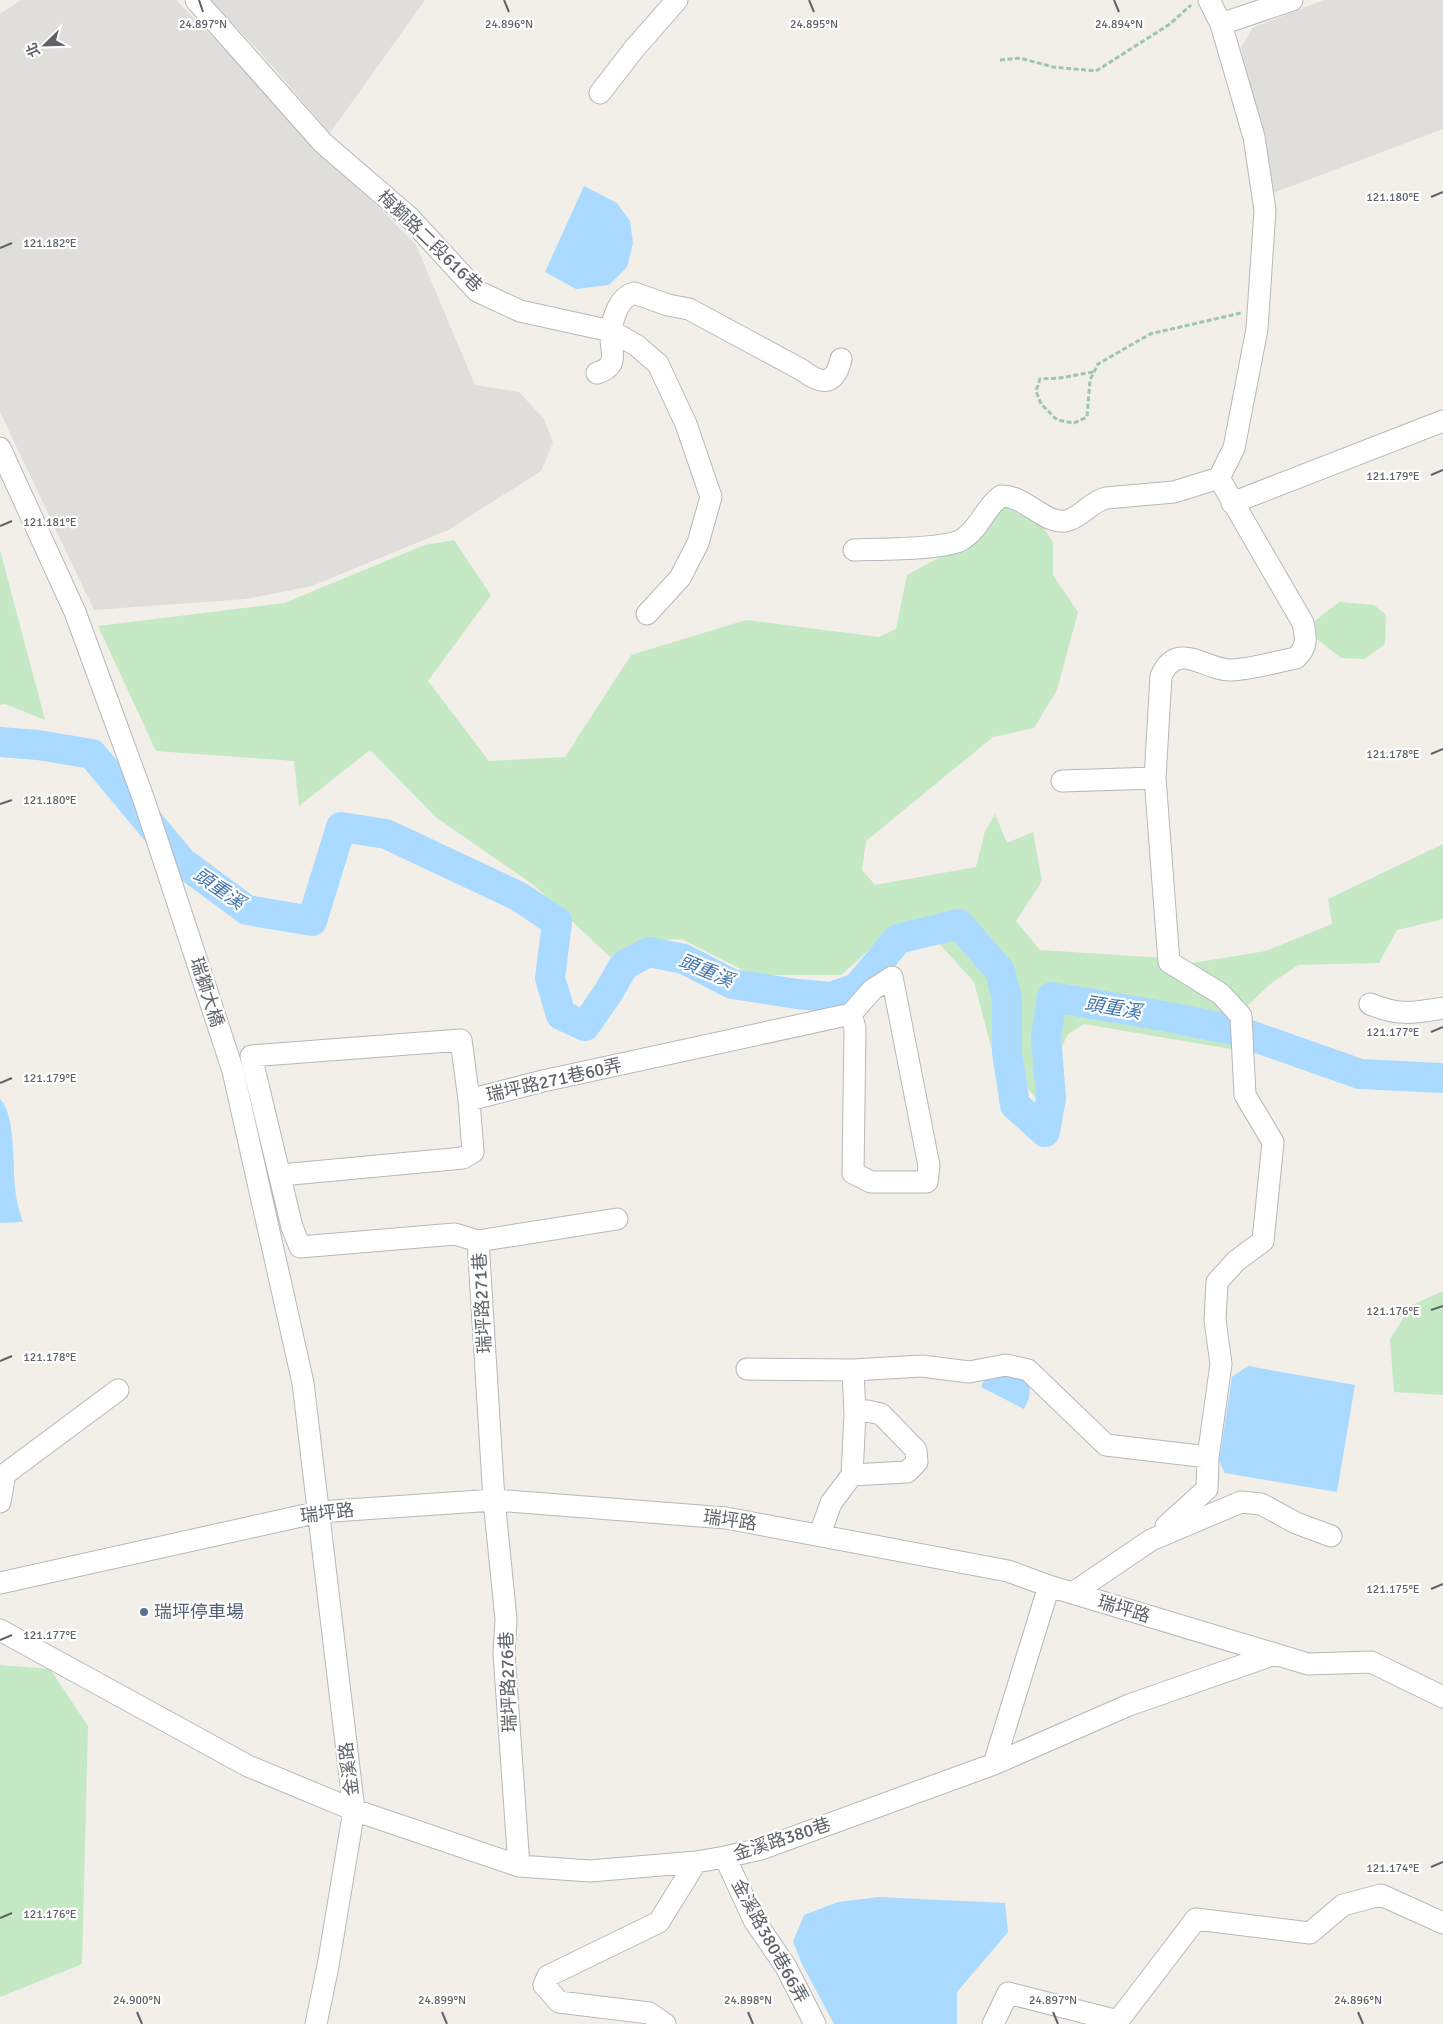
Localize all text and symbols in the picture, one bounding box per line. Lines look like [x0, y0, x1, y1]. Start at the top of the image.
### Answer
text: 24.897°N [179, 17, 227, 32]
text: 24.896°N [485, 17, 533, 32]
text: 24.895°N [790, 17, 838, 32]
text: 24.894°N [1095, 17, 1143, 32]
north arrow [20, 20, 70, 70]
text: 北 [23, 40, 44, 60]
street label: 梅獅路二段616巷 [373, 185, 487, 297]
text: 121.180°E [1366, 190, 1420, 205]
text: 121.182°E [23, 236, 77, 251]
text: 121.179°E [1366, 469, 1420, 484]
text: 121.181°E [23, 515, 77, 530]
text: 121.178°E [1366, 747, 1420, 762]
text: 121.180°E [23, 793, 77, 808]
water label: 頭重溪 [189, 863, 252, 917]
water label: 頭重溪 [675, 949, 740, 994]
street label: 瑞獅大橋 [185, 954, 229, 1030]
water label: 頭重溪 [1083, 991, 1146, 1025]
text: 121.177°E [1366, 1025, 1420, 1040]
street label: 瑞坪路271巷60弄 [484, 1054, 624, 1106]
text: 121.179°E [23, 1071, 77, 1086]
street label: 瑞坪路271巷 [468, 1252, 496, 1354]
text: 121.176°E [1366, 1304, 1420, 1319]
text: 121.178°E [23, 1350, 77, 1365]
street label: 瑞坪路 [299, 1499, 355, 1527]
street label: 瑞坪路 [702, 1505, 758, 1535]
text: 121.175°E [1366, 1582, 1420, 1597]
street label: 瑞坪路 [1095, 1591, 1153, 1627]
place label: 瑞坪停車場 [154, 1601, 244, 1623]
marker: 瑞坪停車場 [138, 1606, 150, 1618]
text: 121.177°E [23, 1628, 77, 1643]
street label: 瑞坪路276巷 [495, 1631, 521, 1733]
street label: 金溪路 [335, 1741, 363, 1797]
street label: 金溪路380巷 [730, 1813, 834, 1865]
text: 121.174°E [1366, 1861, 1420, 1876]
street label: 金溪路380巷66弄 [727, 1875, 813, 2007]
text: 121.176°E [23, 1907, 77, 1922]
text: 24.900°N [113, 1993, 161, 2008]
text: 24.899°N [418, 1993, 466, 2008]
text: 24.898°N [724, 1993, 772, 2008]
text: 24.897°N [1029, 1993, 1077, 2008]
text: 24.896°N [1334, 1993, 1382, 2008]

